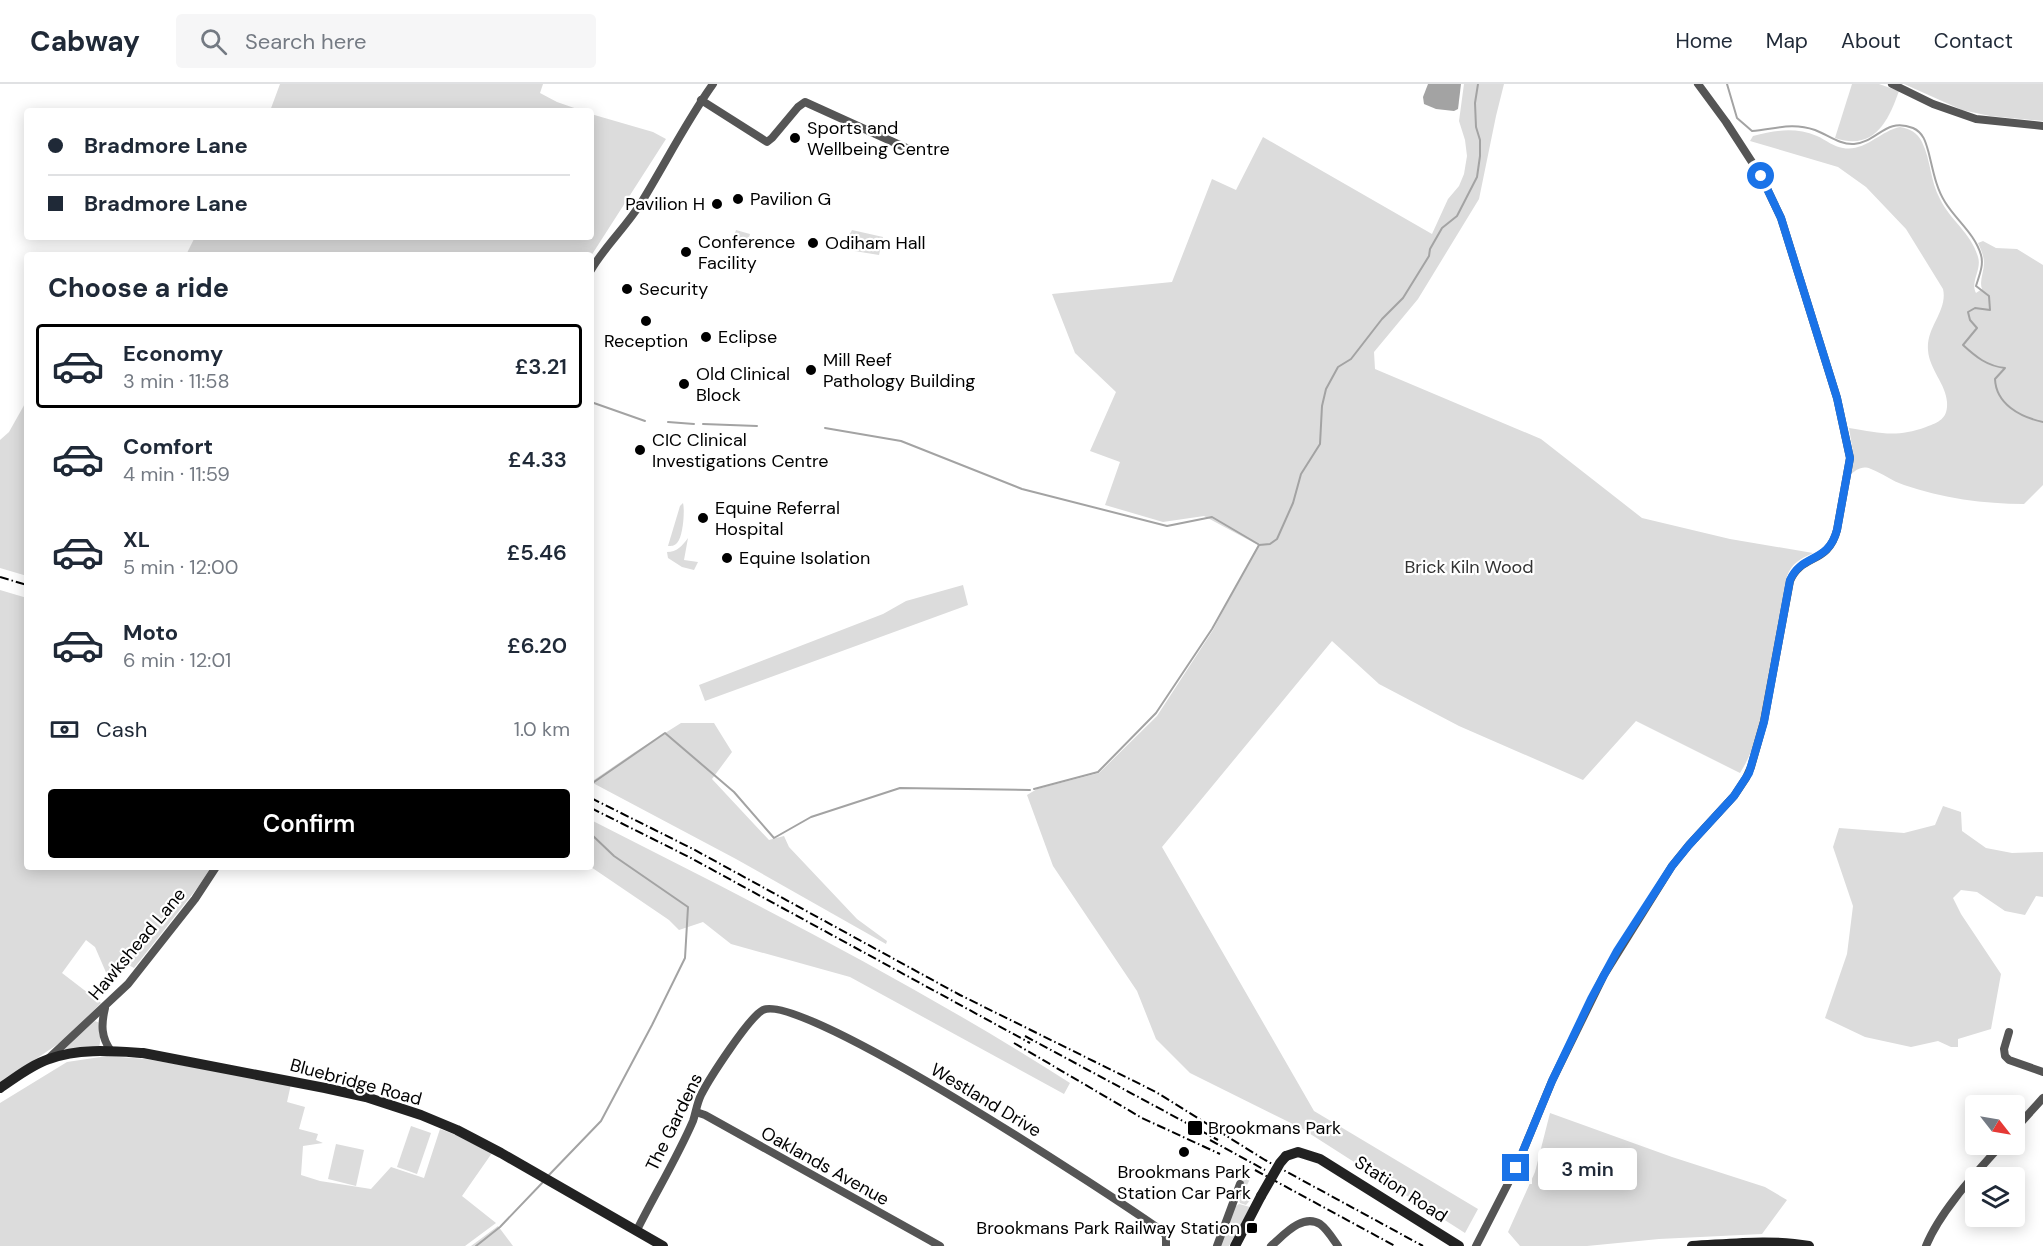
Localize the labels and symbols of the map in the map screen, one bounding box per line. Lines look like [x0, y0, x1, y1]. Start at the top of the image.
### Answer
place label: Sports and Wellbeing Centre [807, 116, 950, 161]
marker: Sports and Wellbeing Centre [788, 131, 802, 145]
route start [1747, 162, 1774, 189]
place label: Pavilion G [750, 187, 831, 211]
place label: Pavilion H [625, 192, 705, 216]
marker: Pavilion G [731, 192, 745, 206]
marker: Pavilion H [710, 197, 724, 211]
place label: Conference Facility [698, 230, 795, 275]
place label: Odiham Hall [825, 231, 926, 255]
marker: Odiham Hall [806, 236, 820, 250]
marker: Conference Facility [679, 245, 693, 259]
place label: Security [639, 277, 708, 301]
marker: Security [620, 282, 634, 296]
marker: Reception [639, 314, 653, 328]
place label: Eclipse [718, 325, 777, 349]
place label: Reception [604, 329, 688, 353]
marker: Eclipse [699, 330, 713, 344]
place label: Mill Reef Pathology Building [823, 348, 975, 393]
place label: Old Clinical Block [696, 362, 790, 407]
marker: Mill Reef Pathology Building [804, 363, 818, 377]
marker: Old Clinical Block [677, 377, 691, 391]
place label: CIC Clinical Investigations Centre [652, 428, 829, 473]
marker: CIC Clinical Investigations Centre [633, 443, 647, 457]
place label: Equine Referral Hospital [715, 496, 840, 541]
marker: Equine Referral Hospital [696, 511, 710, 525]
place label: Equine Isolation [739, 546, 870, 570]
marker: Equine Isolation [720, 551, 734, 565]
park label: Brick Kiln Wood [1404, 555, 1534, 579]
street label: Hawkshead Lane [83, 883, 191, 1005]
street label: Bluebridge Road [287, 1053, 425, 1111]
street label: Westland Drive [926, 1057, 1046, 1143]
street label: The Gardens [640, 1069, 708, 1175]
north arrow [1965, 1095, 2025, 1155]
place label: Brookmans Park [1208, 1116, 1341, 1140]
marker: Brookmans Park [1186, 1119, 1204, 1137]
street label: Oaklands Avenue [757, 1121, 893, 1211]
marker: Brookmans Park Station Car Park [1177, 1145, 1191, 1159]
callout: 3 min [1537, 1147, 1636, 1189]
street label: Station Road [1350, 1150, 1452, 1228]
route end [1502, 1154, 1529, 1181]
place label: Brookmans Park Station Car Park [1117, 1160, 1251, 1205]
place label: Brookmans Park Railway Station [976, 1216, 1240, 1240]
marker: Brookmans Park Railway Station [1245, 1221, 1259, 1235]

